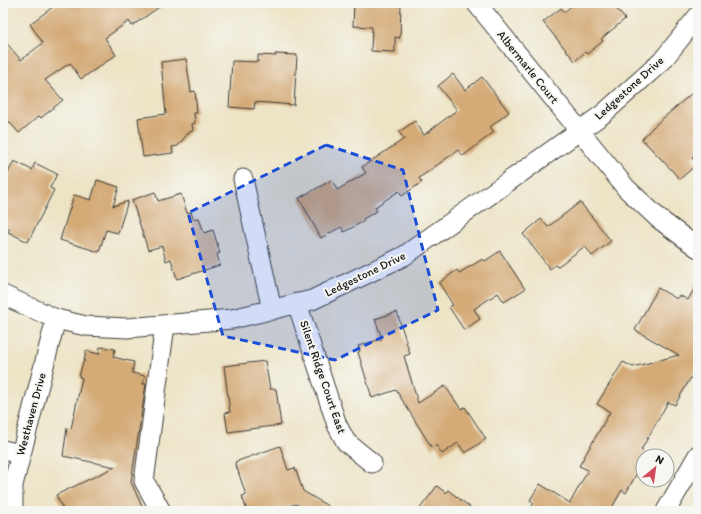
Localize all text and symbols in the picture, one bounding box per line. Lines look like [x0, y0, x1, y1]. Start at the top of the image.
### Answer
street label: Albermarle Court [494, 28, 562, 107]
street label: Ledgestone Drive [592, 53, 667, 123]
street label: Ledgestone Drive [322, 248, 408, 300]
street label: Silent Ridge Court East [297, 318, 349, 436]
street label: Westhaven Drive [13, 371, 49, 457]
north arrow [635, 448, 675, 488]
text: N [653, 452, 666, 467]

